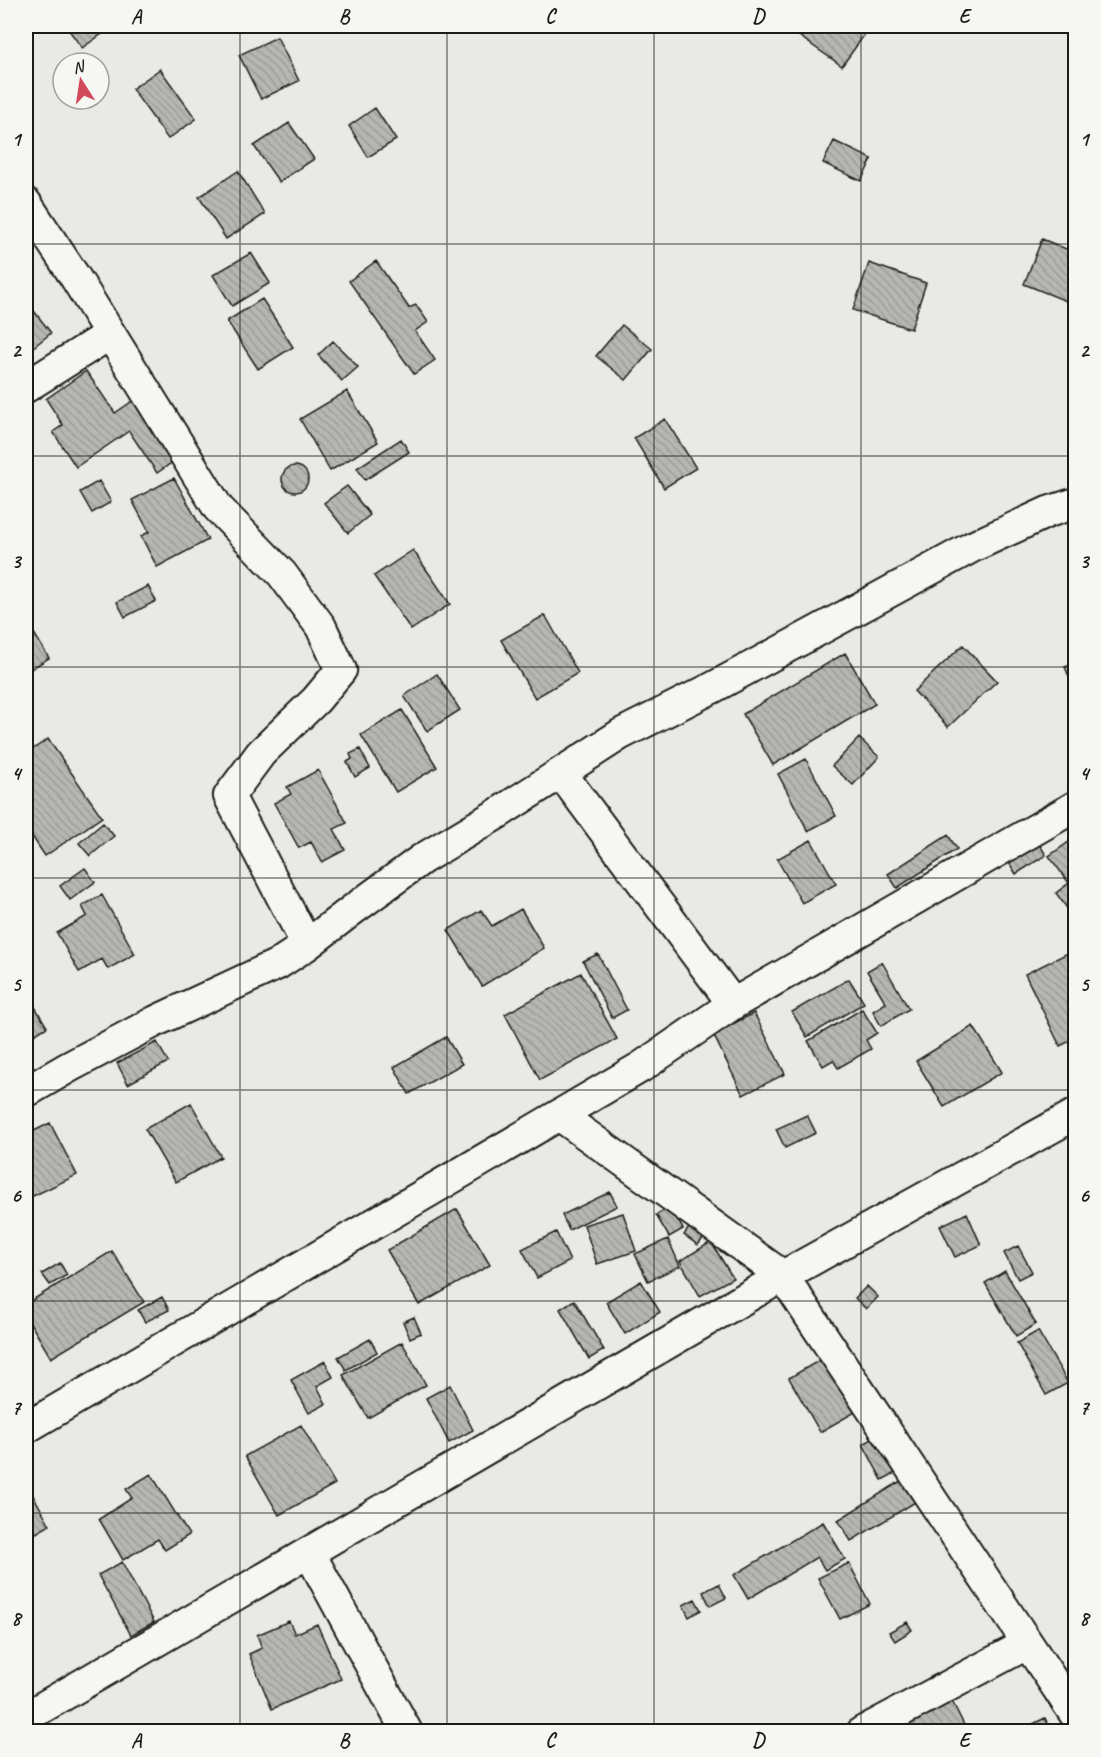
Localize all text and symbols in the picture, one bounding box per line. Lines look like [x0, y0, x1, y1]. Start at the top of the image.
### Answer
text: A [131, 4, 143, 29]
text: B [339, 4, 351, 29]
text: C [545, 4, 557, 29]
text: D [752, 4, 766, 29]
text: E [959, 4, 973, 29]
north arrow [51, 51, 111, 111]
text: N [71, 56, 88, 78]
text: 1 [12, 127, 23, 152]
text: 1 [1080, 127, 1091, 152]
text: 2 [12, 338, 23, 363]
text: 2 [1080, 338, 1091, 363]
text: 3 [12, 549, 23, 574]
text: 3 [1080, 549, 1091, 574]
text: 4 [12, 761, 24, 786]
text: 4 [1080, 761, 1092, 786]
text: 5 [12, 972, 23, 997]
text: 5 [1080, 972, 1091, 997]
text: 6 [11, 1183, 22, 1208]
text: 6 [1079, 1183, 1090, 1208]
text: 7 [12, 1395, 23, 1420]
text: 7 [1080, 1395, 1091, 1420]
text: 8 [12, 1606, 24, 1631]
text: 8 [1080, 1606, 1092, 1631]
text: A [131, 1728, 143, 1753]
text: B [339, 1728, 351, 1753]
text: C [545, 1728, 557, 1753]
text: D [752, 1728, 766, 1753]
text: E [959, 1728, 973, 1753]

